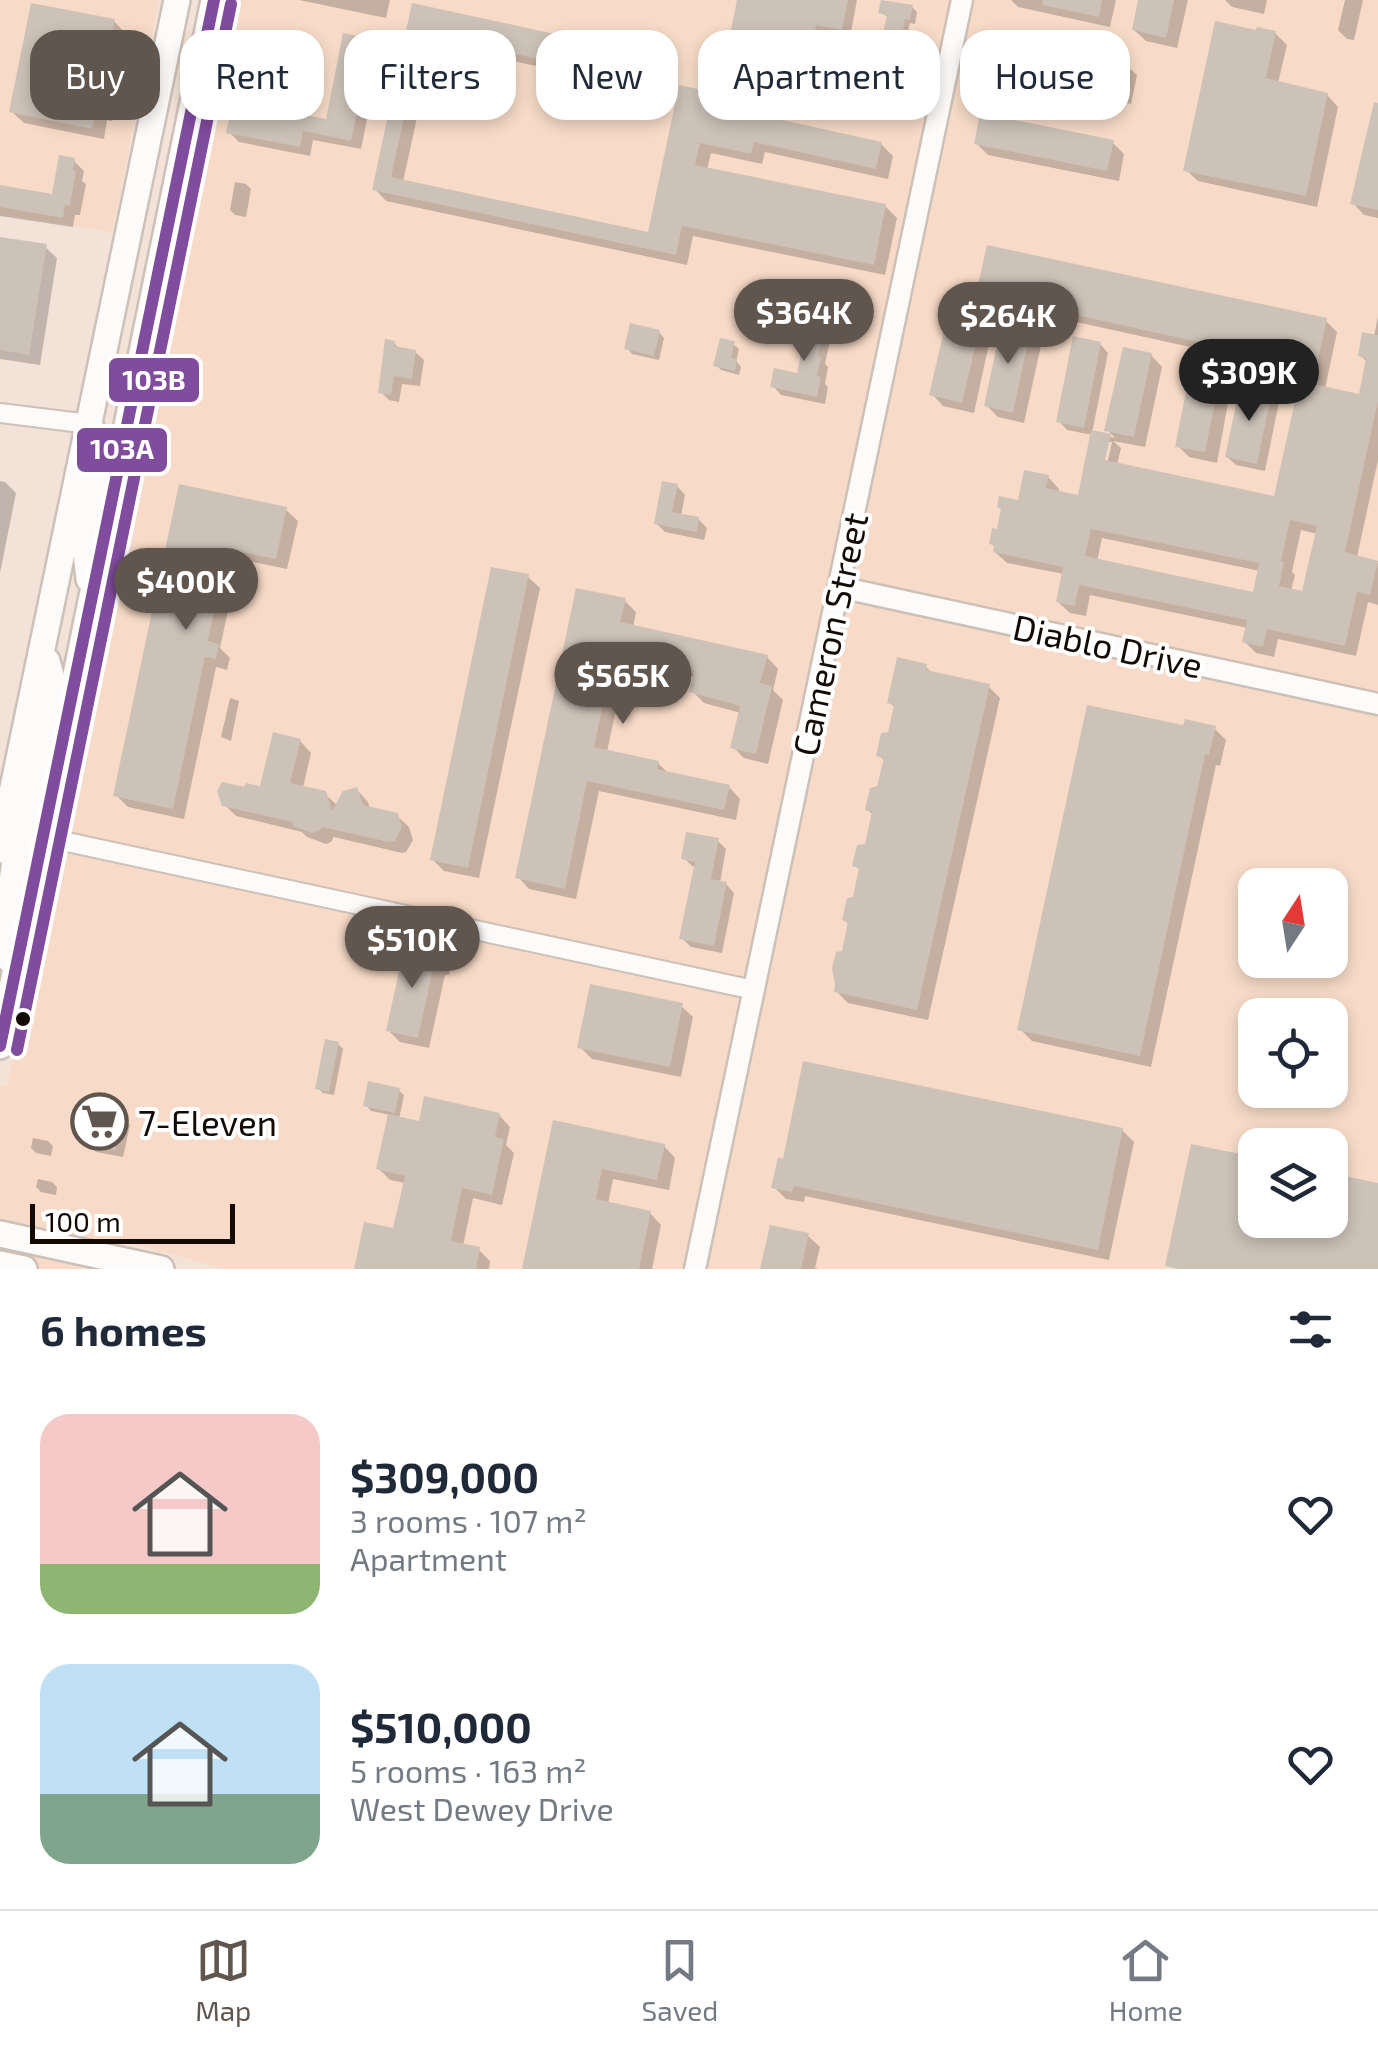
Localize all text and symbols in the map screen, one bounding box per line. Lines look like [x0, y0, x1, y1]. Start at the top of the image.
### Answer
chip: Buy [30, 30, 160, 120]
chip: Rent [180, 30, 324, 120]
chip: Filters [344, 30, 516, 120]
chip: New [536, 30, 678, 120]
chip: Apartment [698, 30, 940, 120]
chip: House [960, 30, 1130, 120]
pin: $364K [734, 279, 874, 364]
pin: $264K [938, 282, 1078, 367]
text: $364K [756, 292, 852, 330]
text: $264K [960, 295, 1056, 333]
pin: $309K [1179, 339, 1319, 424]
text: $309K [1201, 352, 1297, 390]
line badge: 103B [107, 356, 201, 404]
text: 103B [122, 362, 186, 396]
line badge: 103A [75, 426, 169, 474]
text: 103A [90, 431, 155, 465]
street label: Cameron Street [783, 509, 875, 759]
pin: $400K [116, 548, 256, 633]
text: $400K [136, 561, 236, 599]
street label: Diablo Drive [1010, 604, 1206, 686]
pin: $565K [553, 642, 693, 727]
text: $565K [576, 655, 670, 693]
north arrow [1238, 868, 1348, 978]
map controls [1238, 868, 1348, 1238]
pin: $510K [342, 906, 482, 991]
text: $510K [367, 919, 457, 957]
button: locate [1238, 998, 1348, 1108]
unlabelled marker [13, 1009, 33, 1029]
supermarket icon: 7-Eleven [69, 1092, 129, 1152]
place label: 7-Eleven [138, 1101, 277, 1143]
button: layers [1238, 1128, 1348, 1238]
scale bar [30, 1199, 235, 1244]
text: 100 m [45, 1204, 121, 1238]
icon: filters [1283, 1302, 1338, 1357]
text: 6 homes [40, 1304, 207, 1354]
text: $309,000 [350, 1451, 539, 1501]
icon: home [120, 1454, 240, 1574]
icon: heart [1283, 1487, 1338, 1542]
text: 3 rooms · 107 m² [350, 1501, 587, 1539]
text: Apartment [350, 1539, 507, 1577]
text: $510,000 [350, 1701, 532, 1751]
icon: home [120, 1704, 240, 1824]
icon: heart [1283, 1737, 1338, 1792]
text: 5 rooms · 163 m² [350, 1751, 586, 1789]
text: West Dewey Drive [350, 1789, 614, 1827]
tab: Map [195, 1933, 251, 2027]
tab: Saved [642, 1933, 718, 2027]
tab: Home [1109, 1933, 1183, 2027]

